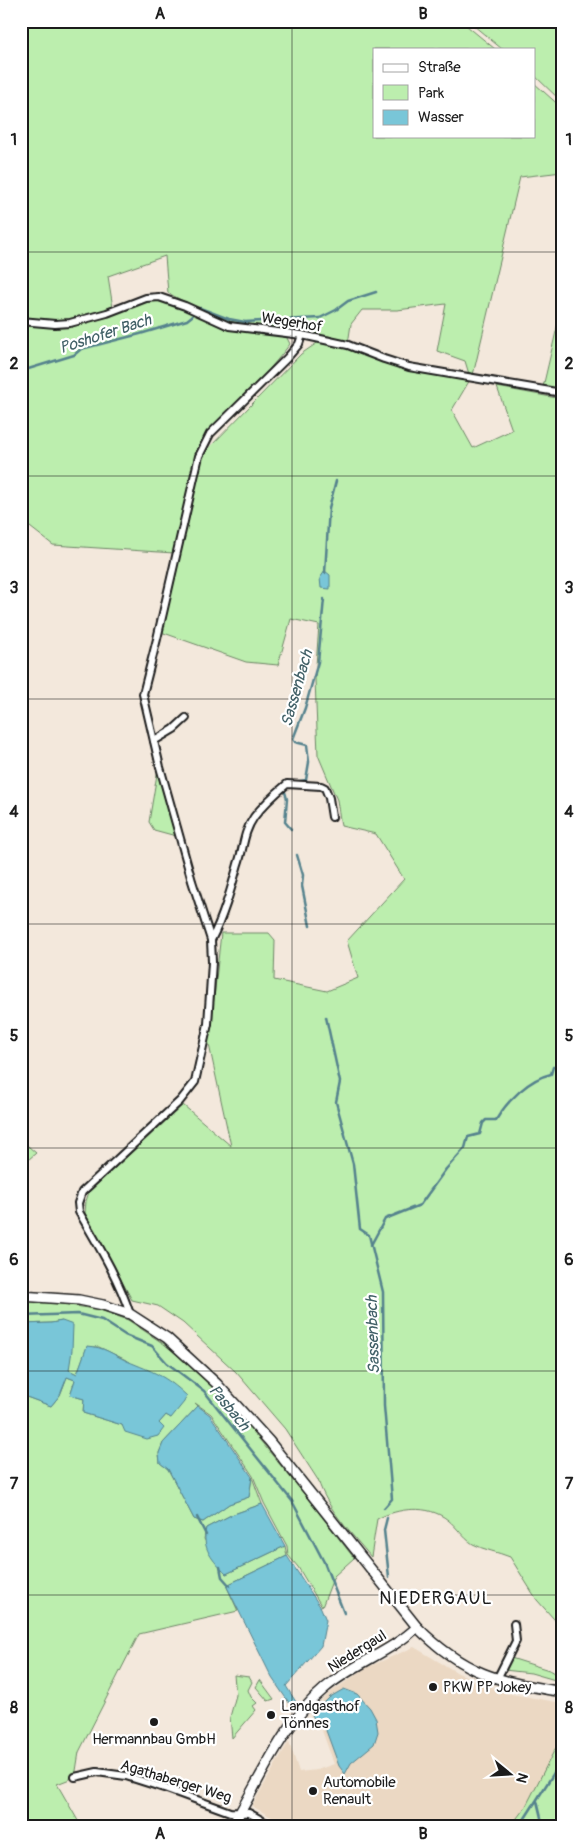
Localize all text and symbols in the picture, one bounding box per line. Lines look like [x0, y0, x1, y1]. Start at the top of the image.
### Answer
text: A [155, 4, 166, 24]
text: B [418, 4, 428, 24]
legend [373, 48, 536, 138]
text: Straße [418, 58, 461, 77]
text: Park [418, 84, 445, 103]
text: Wasser [418, 108, 465, 127]
text: 1 [11, 130, 17, 150]
text: 1 [566, 130, 572, 150]
street label: Wegerhof [260, 308, 324, 337]
water label: Poshofer Bach [57, 309, 155, 358]
text: 2 [10, 354, 19, 374]
text: 2 [565, 354, 574, 374]
text: 3 [10, 578, 19, 598]
text: 3 [565, 578, 574, 598]
water label: Sassenbach [277, 646, 318, 729]
text: 4 [9, 802, 19, 822]
text: 4 [564, 802, 574, 822]
text: 5 [10, 1026, 19, 1046]
text: 5 [565, 1026, 574, 1046]
text: 6 [9, 1250, 19, 1270]
text: 6 [564, 1250, 574, 1270]
water label: Sassenbach [362, 1294, 384, 1375]
water label: Pasbach [204, 1381, 255, 1436]
text: 7 [10, 1474, 19, 1494]
text: 7 [565, 1474, 574, 1494]
district label: NIEDERGAUL [379, 1587, 493, 1610]
street label: Niedergaul [324, 1626, 390, 1677]
place label: PKW PP Jokey [443, 1678, 532, 1697]
marker: PKW PP Jokey [427, 1681, 439, 1693]
place label: Landgasthof Tönnes [281, 1697, 360, 1733]
text: 8 [10, 1698, 18, 1718]
text: 8 [565, 1698, 573, 1718]
marker: Landgasthof Tönnes [265, 1709, 277, 1721]
marker: Hermannbau GmbH [148, 1716, 160, 1728]
place label: Hermannbau GmbH [92, 1730, 216, 1749]
north arrow [486, 1750, 536, 1800]
street label: Agathaberger Weg [118, 1756, 234, 1807]
text: N [512, 1771, 531, 1785]
place label: Automobile Renault [323, 1773, 396, 1809]
marker: Automobile Renault [307, 1785, 319, 1797]
text: A [155, 1824, 166, 1844]
text: B [418, 1824, 428, 1844]

